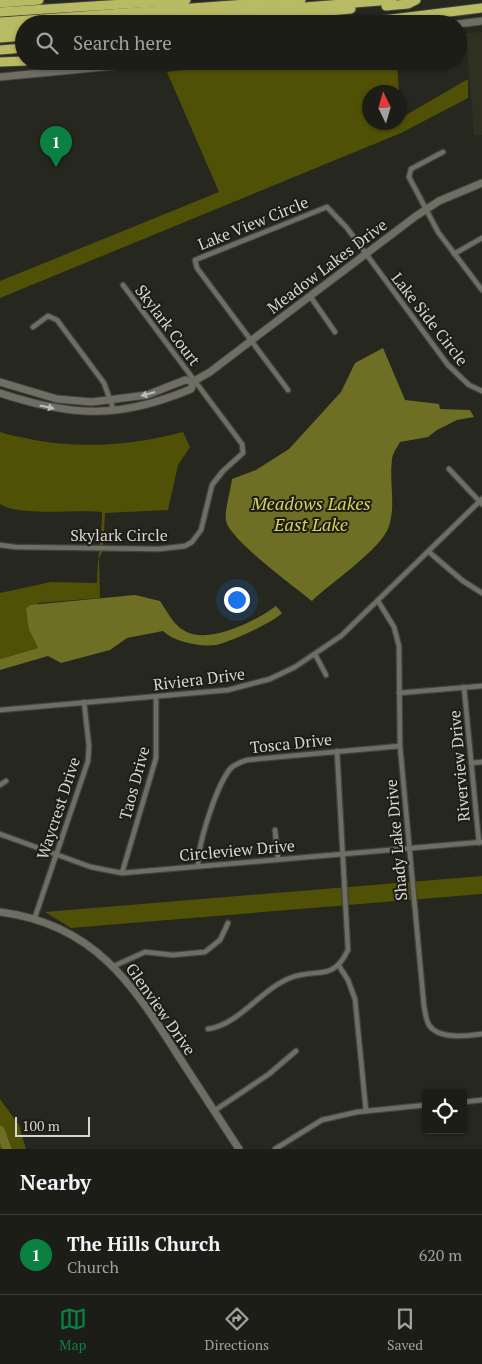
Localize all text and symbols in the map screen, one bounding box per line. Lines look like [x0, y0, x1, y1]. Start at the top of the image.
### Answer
search box [15, 15, 467, 70]
icon: search [33, 29, 61, 57]
text: Search here [73, 30, 172, 55]
north arrow [362, 85, 407, 130]
pin: 1 [40, 126, 72, 167]
street label: Lake View Circle [194, 191, 312, 255]
street label: Meadow Lakes Drive [262, 214, 392, 318]
street label: Lake Side Circle [387, 268, 473, 370]
street label: Skylark Court [130, 280, 206, 370]
one-way arrow [140, 391, 155, 399]
one-way arrow [39, 403, 54, 411]
water label: Meadows Lakes East Lake [250, 491, 371, 536]
street label: Skylark Circle [70, 524, 168, 546]
your location [224, 587, 250, 613]
street label: Riviera Drive [152, 662, 246, 696]
street label: Riverview Drive [443, 709, 475, 823]
street label: Tosca Drive [249, 728, 333, 758]
street label: Taos Drive [114, 744, 154, 822]
street label: Waycrest Drive [31, 754, 85, 862]
street label: Shady Lake Drive [380, 778, 412, 902]
street label: Circleview Drive [178, 834, 296, 866]
street label: Glenview Drive [121, 958, 201, 1060]
map controls [422, 1089, 467, 1134]
button: locate [422, 1089, 467, 1134]
scale bar [15, 1114, 90, 1137]
text: 100 m [22, 1116, 60, 1135]
text: Nearby [20, 1168, 91, 1196]
text: The Hills Church [67, 1231, 220, 1256]
text: 1 [31, 1244, 41, 1266]
text: 620 m [419, 1244, 462, 1266]
text: Church [67, 1256, 119, 1278]
tab: Map [59, 1305, 87, 1354]
tab: Directions [205, 1305, 269, 1354]
tab: Saved [387, 1305, 423, 1354]

